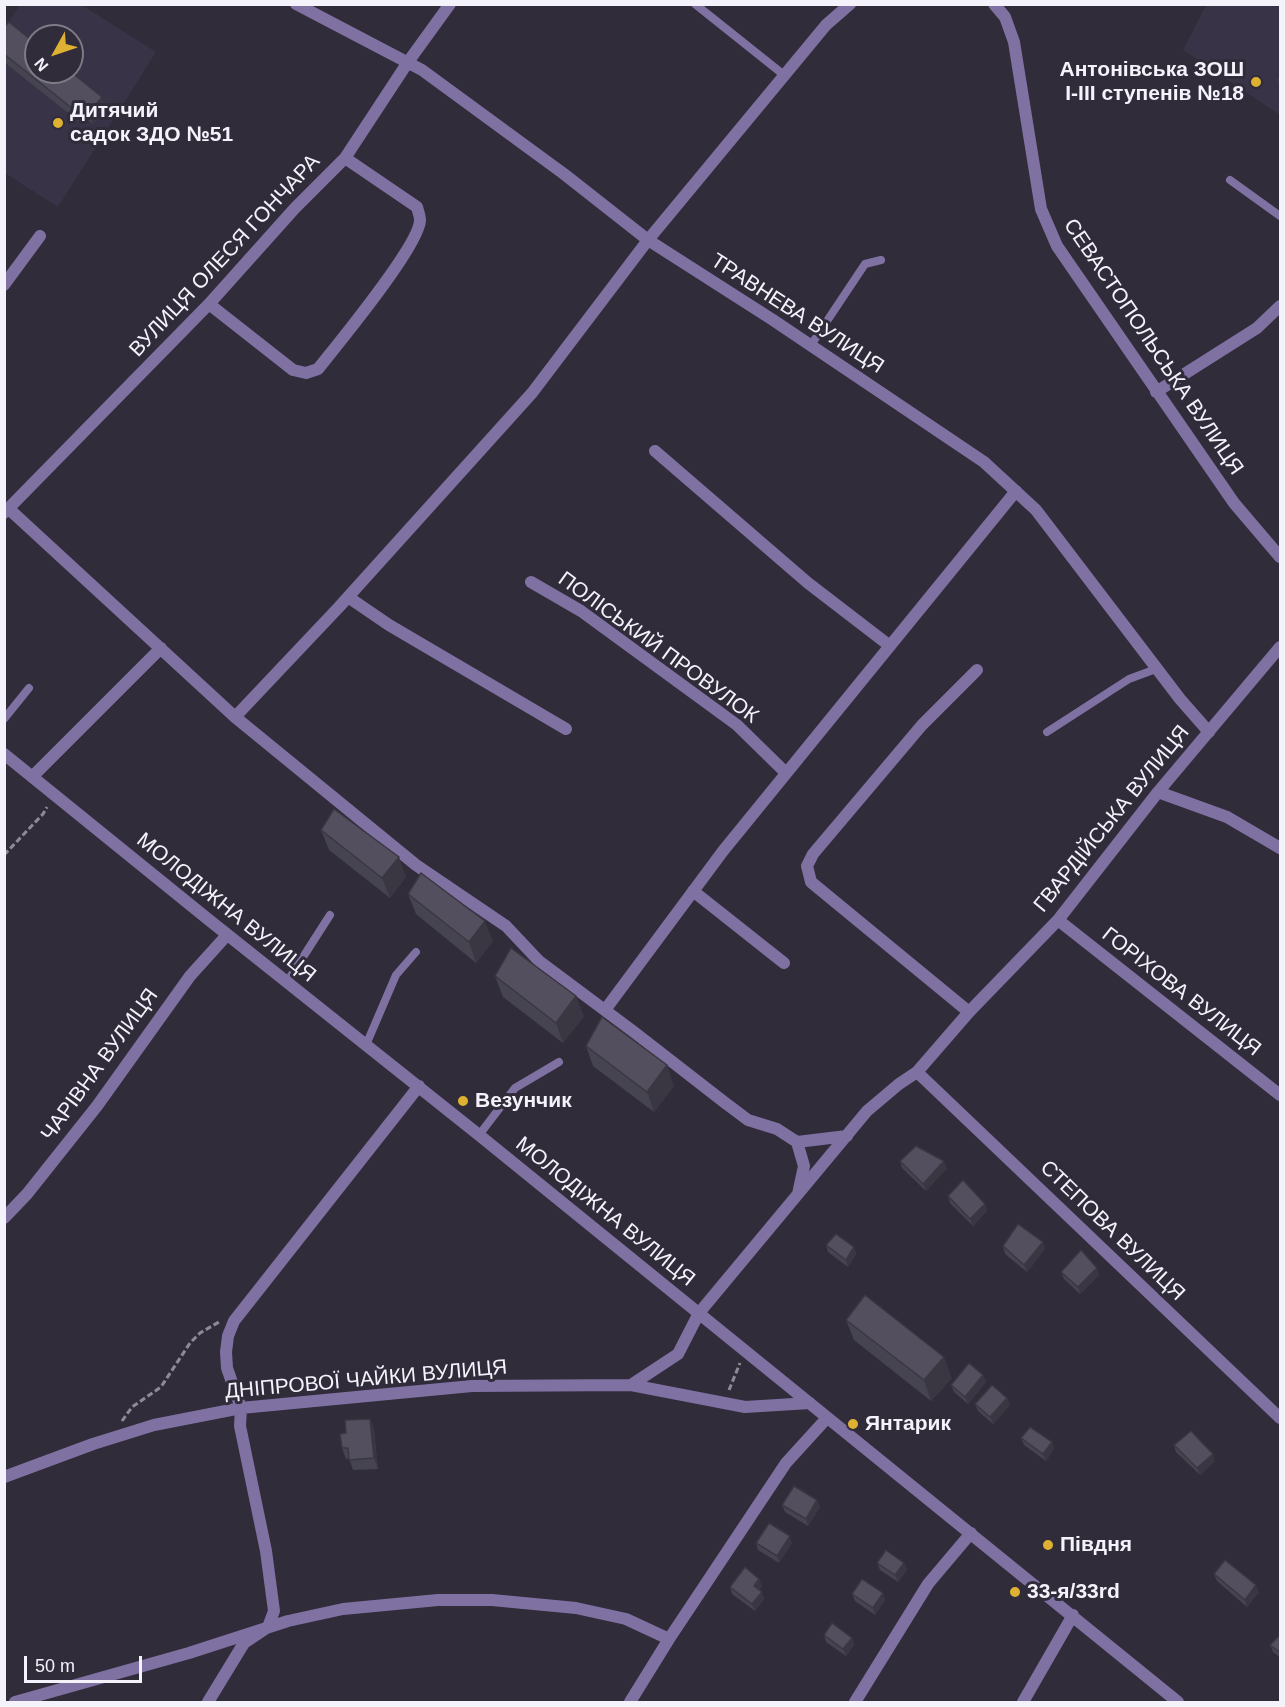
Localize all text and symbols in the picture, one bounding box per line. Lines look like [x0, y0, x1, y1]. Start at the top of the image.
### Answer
north arrow [24, 24, 84, 84]
text: N [31, 55, 52, 74]
place label: Антонівська ЗОШ I-III ступенів №18 [1059, 57, 1244, 107]
marker: Антонівська ЗОШ I-III ступенів №18 [1249, 75, 1263, 89]
place label: Дитячий садок ЗДО №51 [70, 98, 233, 148]
marker: Дитячий садок ЗДО №51 [51, 116, 65, 130]
street label: ВУЛИЦЯ ОЛЕСЯ ГОНЧАРА [124, 150, 326, 362]
street label: СЕВАСТОПОЛЬСЬКА ВУЛИЦЯ [1058, 214, 1248, 480]
street label: ТРАВНЕВА ВУЛИЦЯ [706, 249, 888, 379]
street label: ПОЛІСЬКИЙ ПРОВУЛОК [553, 567, 763, 729]
street label: ГВАРДІЙСЬКА ВУЛИЦЯ [1029, 721, 1195, 917]
street label: МОЛОДІЖНА ВУЛИЦЯ [131, 828, 321, 988]
street label: ГОРІХОВА ВУЛИЦЯ [1097, 922, 1265, 1062]
street label: ЧАРІВНА ВУЛИЦЯ [36, 984, 164, 1146]
place label: Везунчик [475, 1088, 572, 1114]
marker: Везунчик [456, 1094, 470, 1108]
street label: МОЛОДІЖНА ВУЛИЦЯ [510, 1132, 700, 1292]
street label: СТЕПОВА ВУЛИЦЯ [1034, 1155, 1190, 1307]
street label: ДНІПРОВОЇ ЧАЙКИ ВУЛИЦЯ [224, 1355, 508, 1405]
place label: Янтарик [865, 1411, 951, 1437]
marker: Янтарик [846, 1417, 860, 1431]
place label: Півдня [1060, 1532, 1132, 1558]
marker: Півдня [1041, 1538, 1055, 1552]
place label: 33-я/33rd [1027, 1579, 1120, 1605]
marker: 33-я/33rd [1008, 1585, 1022, 1599]
scale bar [27, 1644, 146, 1682]
text: 50 m [35, 1656, 75, 1676]

